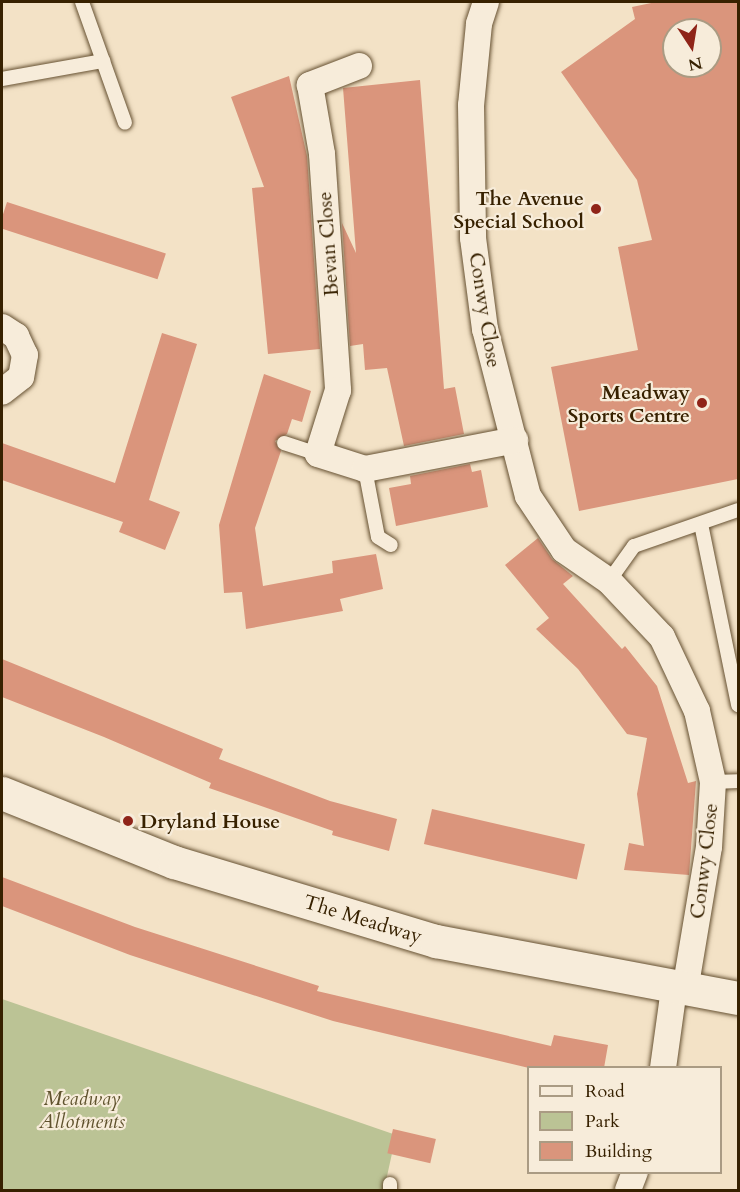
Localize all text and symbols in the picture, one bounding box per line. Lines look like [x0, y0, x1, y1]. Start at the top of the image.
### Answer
north arrow [662, 18, 722, 78]
text: N [686, 51, 704, 76]
place label: The Avenue Special School [454, 186, 584, 233]
street label: Bevan Close [312, 191, 344, 297]
marker: The Avenue Special School [589, 202, 603, 216]
street label: Conwy Close [464, 251, 506, 369]
place label: Meadway Sports Centre [568, 380, 690, 427]
marker: Meadway Sports Centre [695, 396, 709, 410]
street label: Conwy Close [685, 802, 723, 920]
place label: Dryland House [140, 809, 280, 833]
marker: Dryland House [121, 814, 135, 828]
street label: The Meadway [301, 890, 425, 948]
legend [527, 1066, 722, 1174]
text: Road [585, 1079, 625, 1104]
park label: Meadway Allotments [39, 1087, 125, 1134]
text: Park [585, 1109, 620, 1134]
text: Building [585, 1139, 652, 1164]

